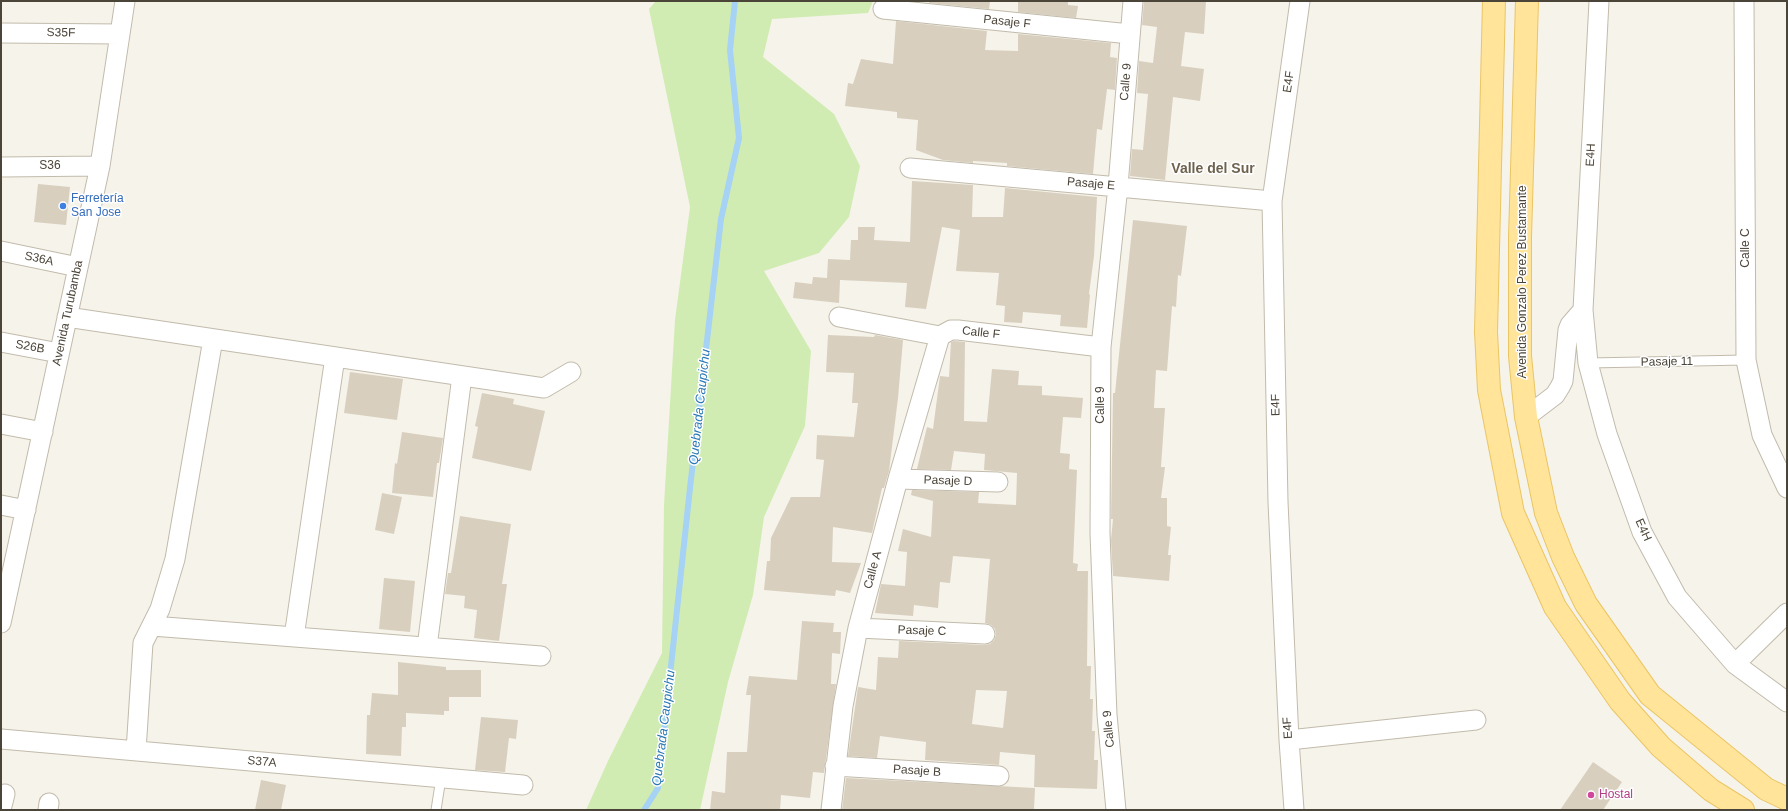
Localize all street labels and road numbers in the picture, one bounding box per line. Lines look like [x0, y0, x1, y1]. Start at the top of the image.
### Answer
street label: Pasaje F [983, 12, 1031, 32]
street label: S35F [47, 26, 75, 40]
street label: Calle 9 [1117, 63, 1135, 101]
street label: E4F [1280, 70, 1298, 94]
street label: E4H [1583, 143, 1599, 167]
street label: S36 [39, 159, 61, 173]
street label: Pasaje E [1066, 175, 1116, 193]
street label: Avenida Gonzalo Perez Bustamante [1516, 185, 1530, 379]
street label: Calle C [1739, 228, 1753, 268]
street label: S36A [23, 249, 55, 269]
street label: Avenida Turubamba [50, 259, 86, 367]
street label: Calle F [961, 324, 1001, 342]
street label: S26B [14, 337, 46, 357]
street label: Pasaje 11 [1641, 354, 1693, 370]
street label: Calle 9 [1094, 386, 1108, 424]
street label: E4F [1269, 394, 1283, 416]
street label: Pasaje D [923, 473, 973, 489]
street label: E4H [1632, 516, 1654, 544]
street label: Calle A [861, 549, 885, 591]
street label: Pasaje C [897, 623, 947, 639]
street label: Calle 9 [1100, 710, 1118, 748]
street label: E4F [1280, 717, 1296, 739]
street label: S37A [247, 754, 277, 770]
street label: Pasaje B [893, 762, 941, 780]

